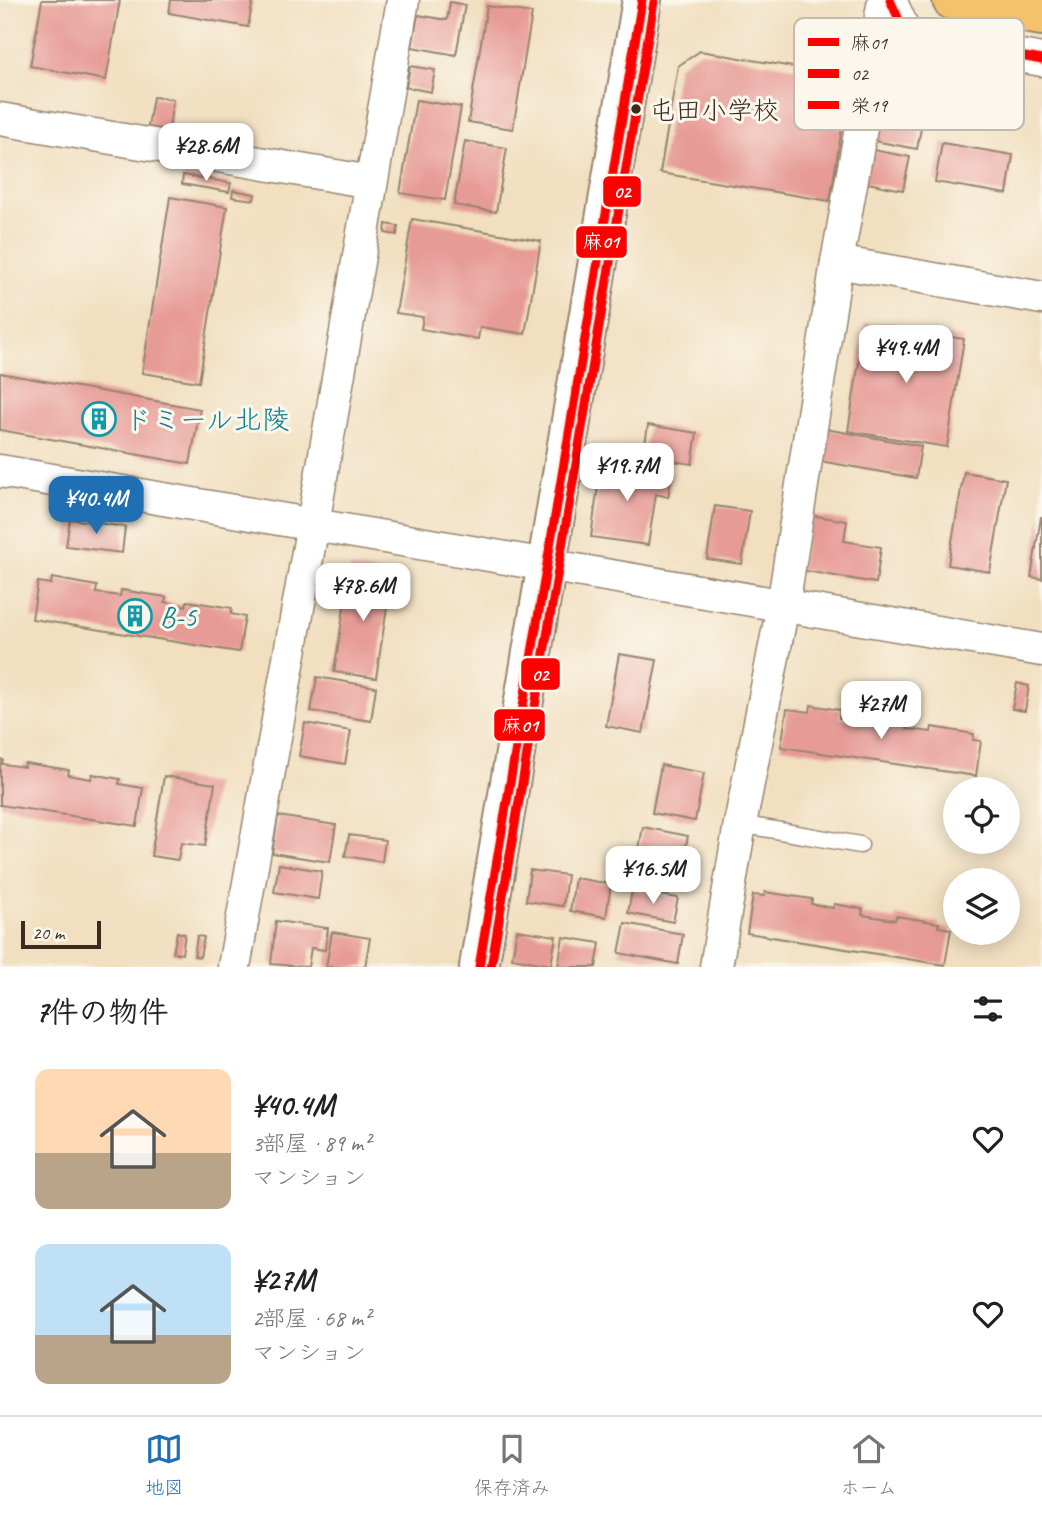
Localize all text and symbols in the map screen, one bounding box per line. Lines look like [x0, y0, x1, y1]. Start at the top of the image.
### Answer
legend [794, 18, 1024, 130]
text: 麻01 [851, 31, 889, 55]
text: 02 [851, 62, 870, 86]
place label: 屯田小学校 [649, 94, 779, 127]
text: 栄19 [851, 94, 889, 118]
marker: 屯田小学校 [629, 102, 643, 116]
pin: ¥28.6M [149, 124, 263, 183]
text: ¥28.6M [174, 131, 238, 160]
line badge: 02 [602, 175, 642, 208]
text: 02 [613, 180, 633, 204]
line badge: 麻01 [575, 225, 628, 259]
text: 麻01 [583, 230, 621, 254]
pin: ¥49.4M [849, 326, 963, 385]
text: ¥49.4M [875, 333, 937, 362]
building icon: ドミール北陵 [80, 400, 118, 438]
place label: ドミール北陵 [124, 402, 290, 437]
pin: ¥19.7M [570, 444, 684, 503]
text: ¥19.7M [596, 451, 658, 480]
pin: ¥40.4M [39, 476, 153, 536]
text: ¥40.4M [65, 484, 127, 513]
pin: ¥78.6M [306, 564, 420, 623]
text: ¥78.6M [331, 571, 395, 600]
building icon: B-5 [116, 597, 154, 635]
place label: B-5 [160, 599, 198, 634]
line badge: 02 [520, 657, 561, 691]
text: 02 [531, 663, 551, 687]
pin: ¥27M [840, 682, 922, 741]
text: ¥27M [857, 689, 905, 718]
line badge: 麻01 [493, 708, 546, 742]
text: 麻01 [502, 714, 540, 738]
map controls [943, 777, 1020, 945]
button: locate [943, 777, 1020, 854]
pin: ¥16.5M [596, 846, 710, 906]
text: ¥16.5M [622, 854, 684, 883]
button: layers [943, 868, 1020, 945]
scale bar [21, 918, 102, 950]
text: 20 m [32, 921, 64, 945]
icon: filters [969, 990, 1007, 1028]
text: 7件の物件 [35, 993, 168, 1031]
text: ¥40.4M [252, 1086, 334, 1124]
icon: home [91, 1097, 175, 1181]
icon: heart [969, 1120, 1007, 1158]
text: 3部屋 · 89 m² [252, 1129, 370, 1158]
text: マンション [252, 1163, 366, 1192]
text: ¥27M [252, 1261, 314, 1299]
icon: home [91, 1272, 175, 1356]
icon: heart [969, 1295, 1007, 1333]
text: 2部屋 · 68 m² [252, 1304, 370, 1333]
text: マンション [252, 1338, 366, 1367]
tab: 地図 [145, 1430, 183, 1500]
tab: 保存済み [474, 1430, 550, 1500]
tab: ホーム [840, 1430, 897, 1500]

